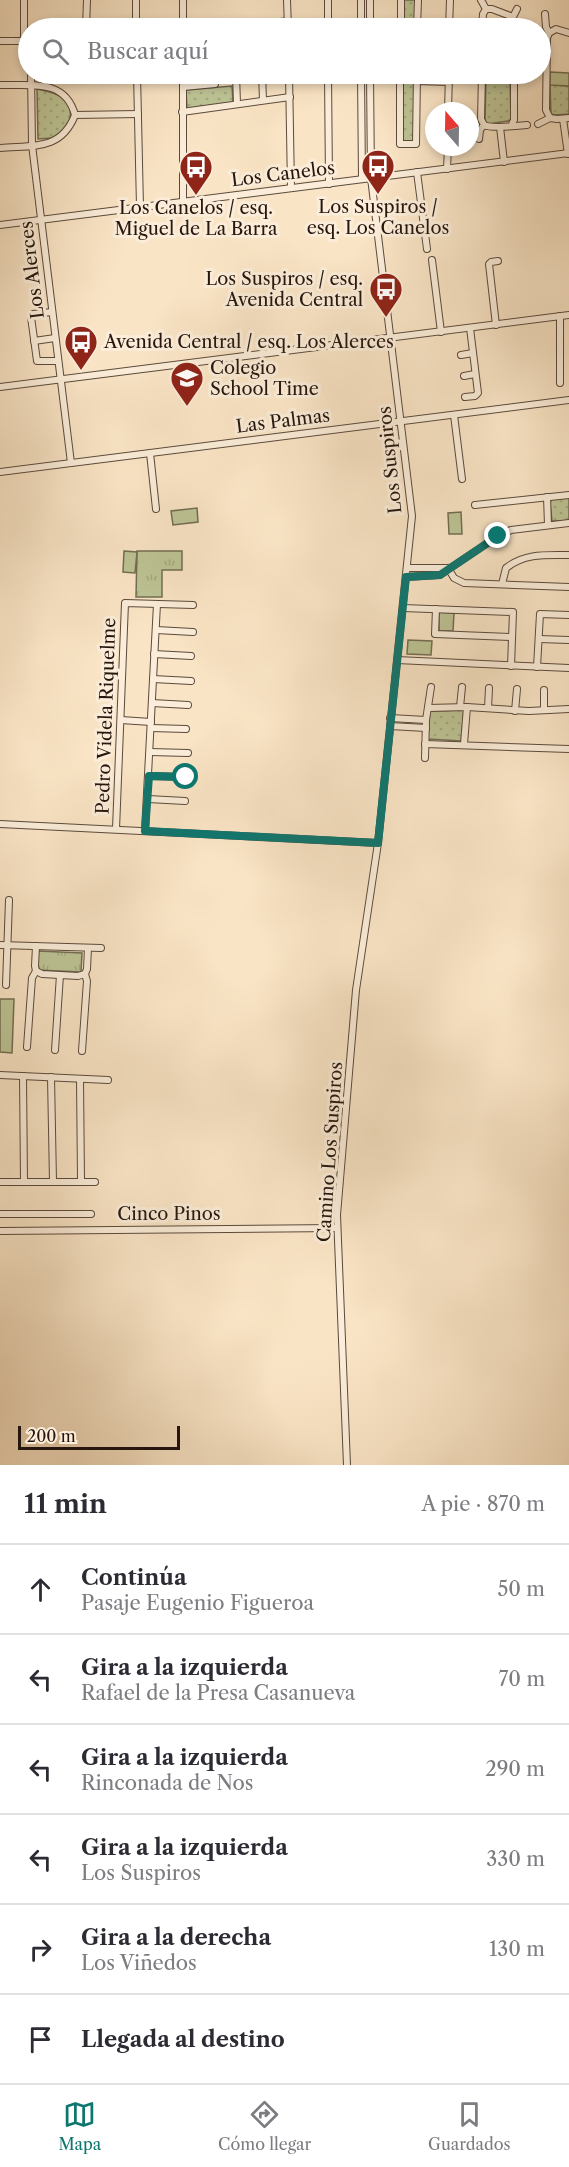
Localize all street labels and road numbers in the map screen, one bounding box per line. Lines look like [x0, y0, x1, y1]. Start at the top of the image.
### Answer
street label: Los Canelos [230, 157, 336, 191]
street label: Los Alerces [15, 220, 49, 320]
street label: Las Palmas [235, 404, 331, 438]
street label: Los Suspiros [373, 405, 407, 515]
street label: Pedro Videla Riquelme [92, 617, 120, 815]
street label: Camino Los Suspiros [313, 1061, 347, 1243]
street label: Cinco Pinos [117, 1203, 221, 1225]

